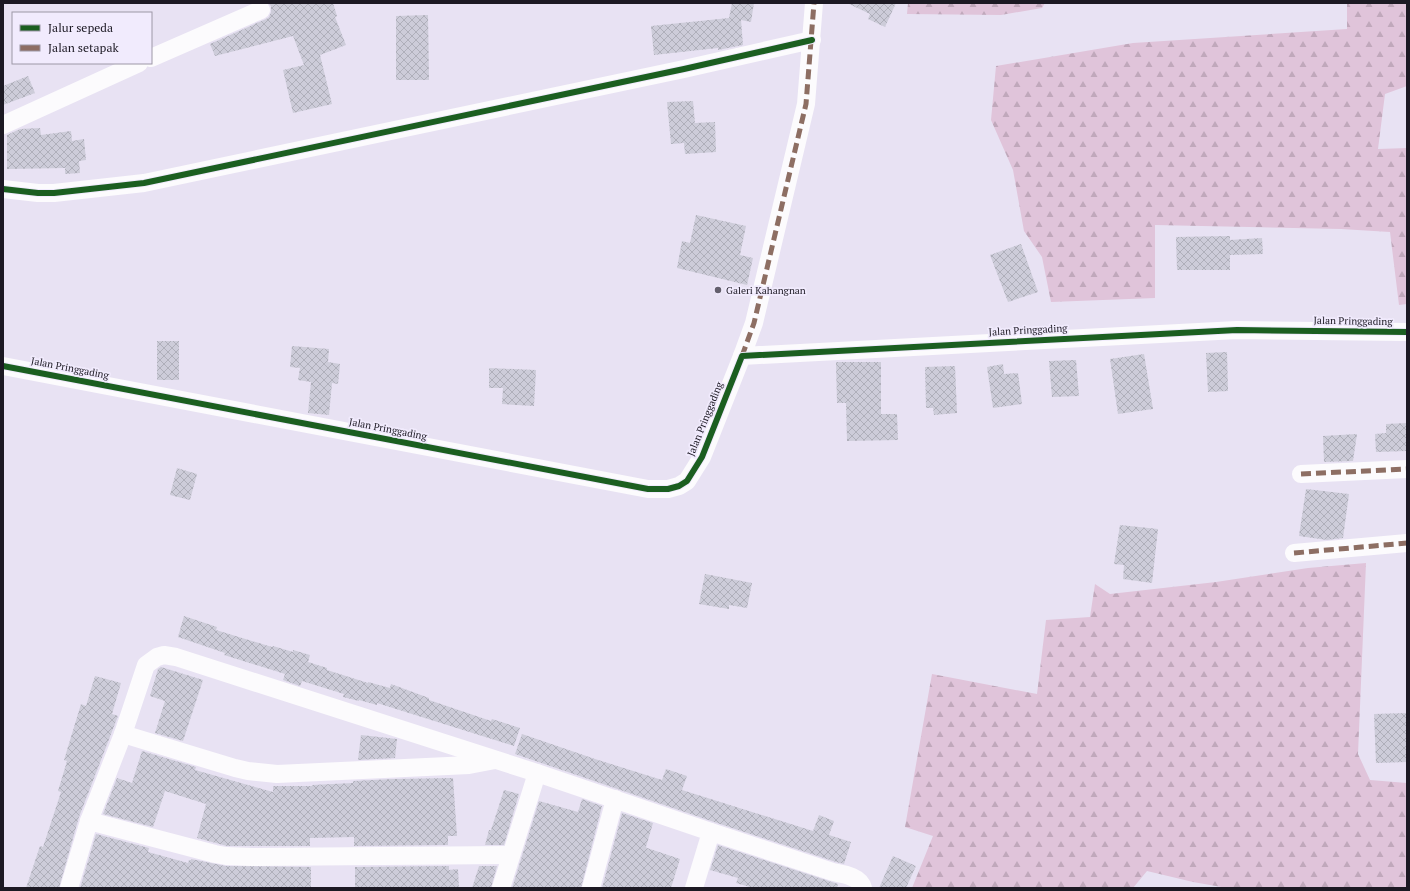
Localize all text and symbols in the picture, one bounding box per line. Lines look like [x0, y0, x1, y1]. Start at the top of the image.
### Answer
legend [12, 12, 152, 64]
text: Jalur sepeda [48, 20, 113, 35]
text: Jalan setapak [48, 40, 119, 55]
place label: Galeri Kahangnan [726, 284, 806, 297]
marker: Galeri Kahangnan [713, 285, 723, 295]
street label: Jalan Pringgading [1313, 314, 1393, 328]
street label: Jalan Pringgading [988, 321, 1069, 339]
street label: Jalan Pringgading [30, 354, 111, 382]
street label: Jalan Pringgading [684, 379, 726, 458]
street label: Jalan Pringgading [348, 415, 429, 443]

